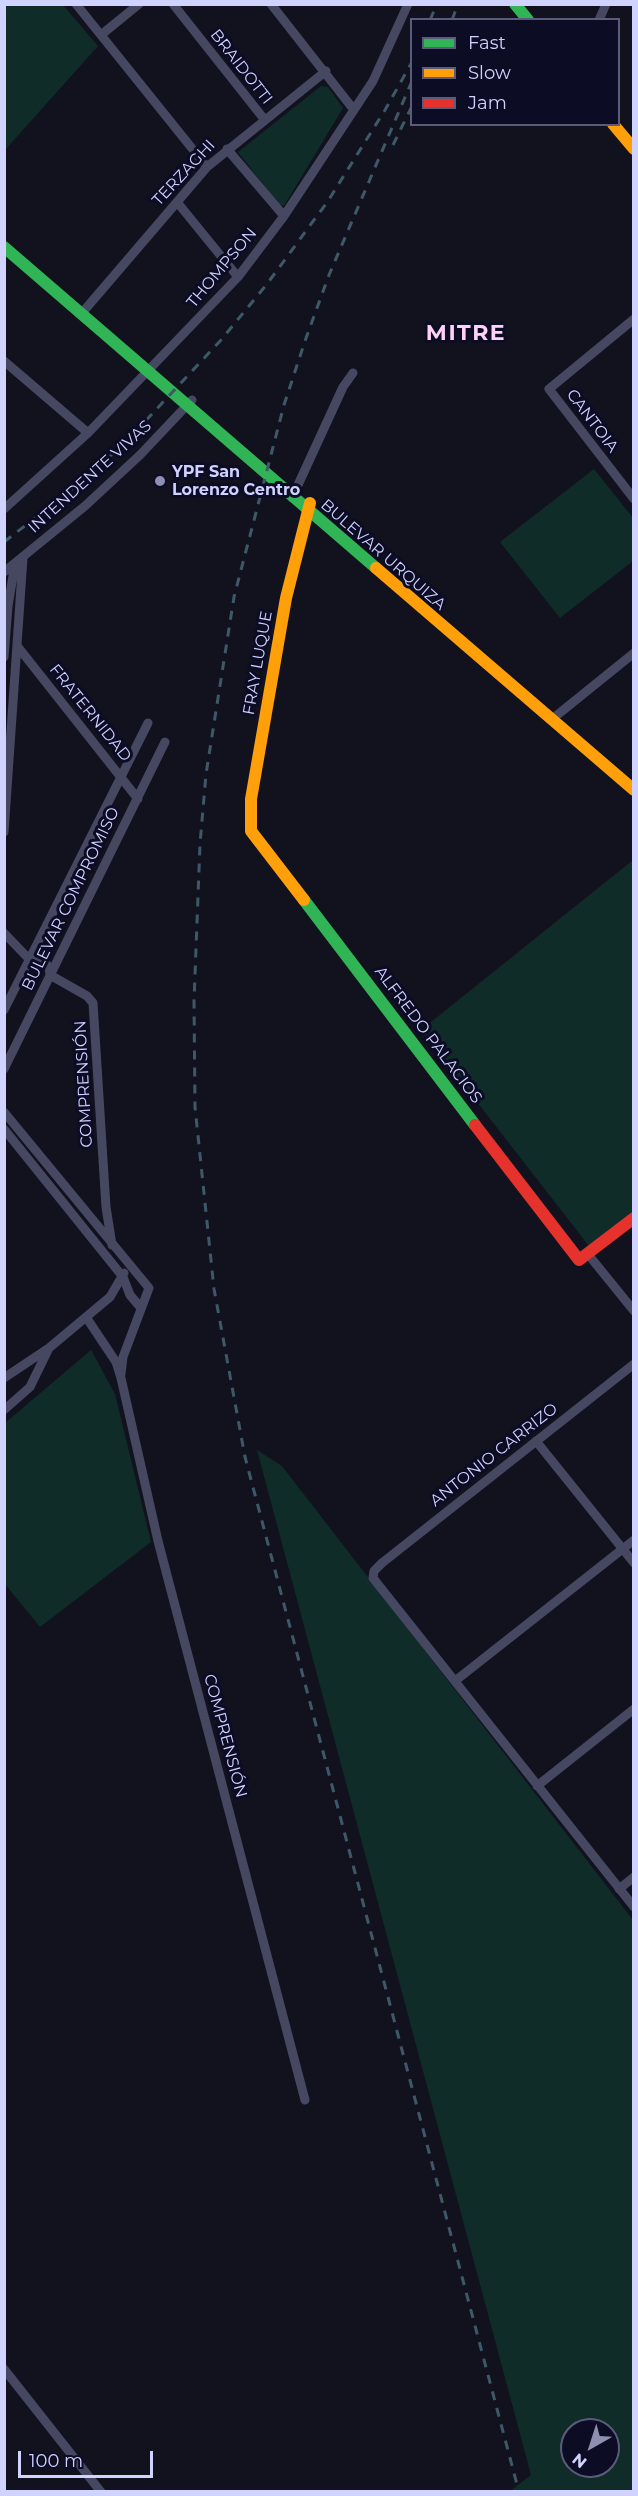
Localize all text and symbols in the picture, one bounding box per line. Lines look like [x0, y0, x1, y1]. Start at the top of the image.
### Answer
legend [410, 18, 620, 126]
street label: BRAIDOTTI [206, 26, 276, 108]
text: Fast [468, 32, 506, 54]
text: Slow [468, 62, 511, 84]
text: Jam [468, 92, 507, 114]
street label: TERZAGHI [149, 136, 219, 210]
street label: THOMPSON [183, 224, 261, 312]
district label: MITRE [426, 321, 506, 347]
street label: CANTOIA [562, 386, 622, 456]
street label: INTENDENTE VIVAS [24, 417, 156, 537]
place label: YPF San Lorenzo Centro [172, 462, 300, 500]
marker: YPF San Lorenzo Centro [153, 474, 167, 488]
street label: BULEVAR URQUIZA [316, 495, 450, 615]
street label: FRAY LUQUE [239, 609, 277, 717]
street label: FRATERNIDAD [45, 660, 135, 766]
street label: BULEVAR COMPROMISO [18, 804, 124, 994]
street label: ALFREDO PALACIOS [370, 963, 486, 1107]
street label: COMPRENSIÓN [71, 1020, 97, 1148]
street label: ANTONIO CARRIZO [426, 1399, 562, 1511]
street label: COMPRENSIÓN [199, 1672, 251, 1800]
north arrow [560, 2418, 620, 2478]
scale bar [21, 2439, 156, 2477]
text: N [569, 2449, 591, 2472]
text: 100 m [29, 2450, 83, 2472]

